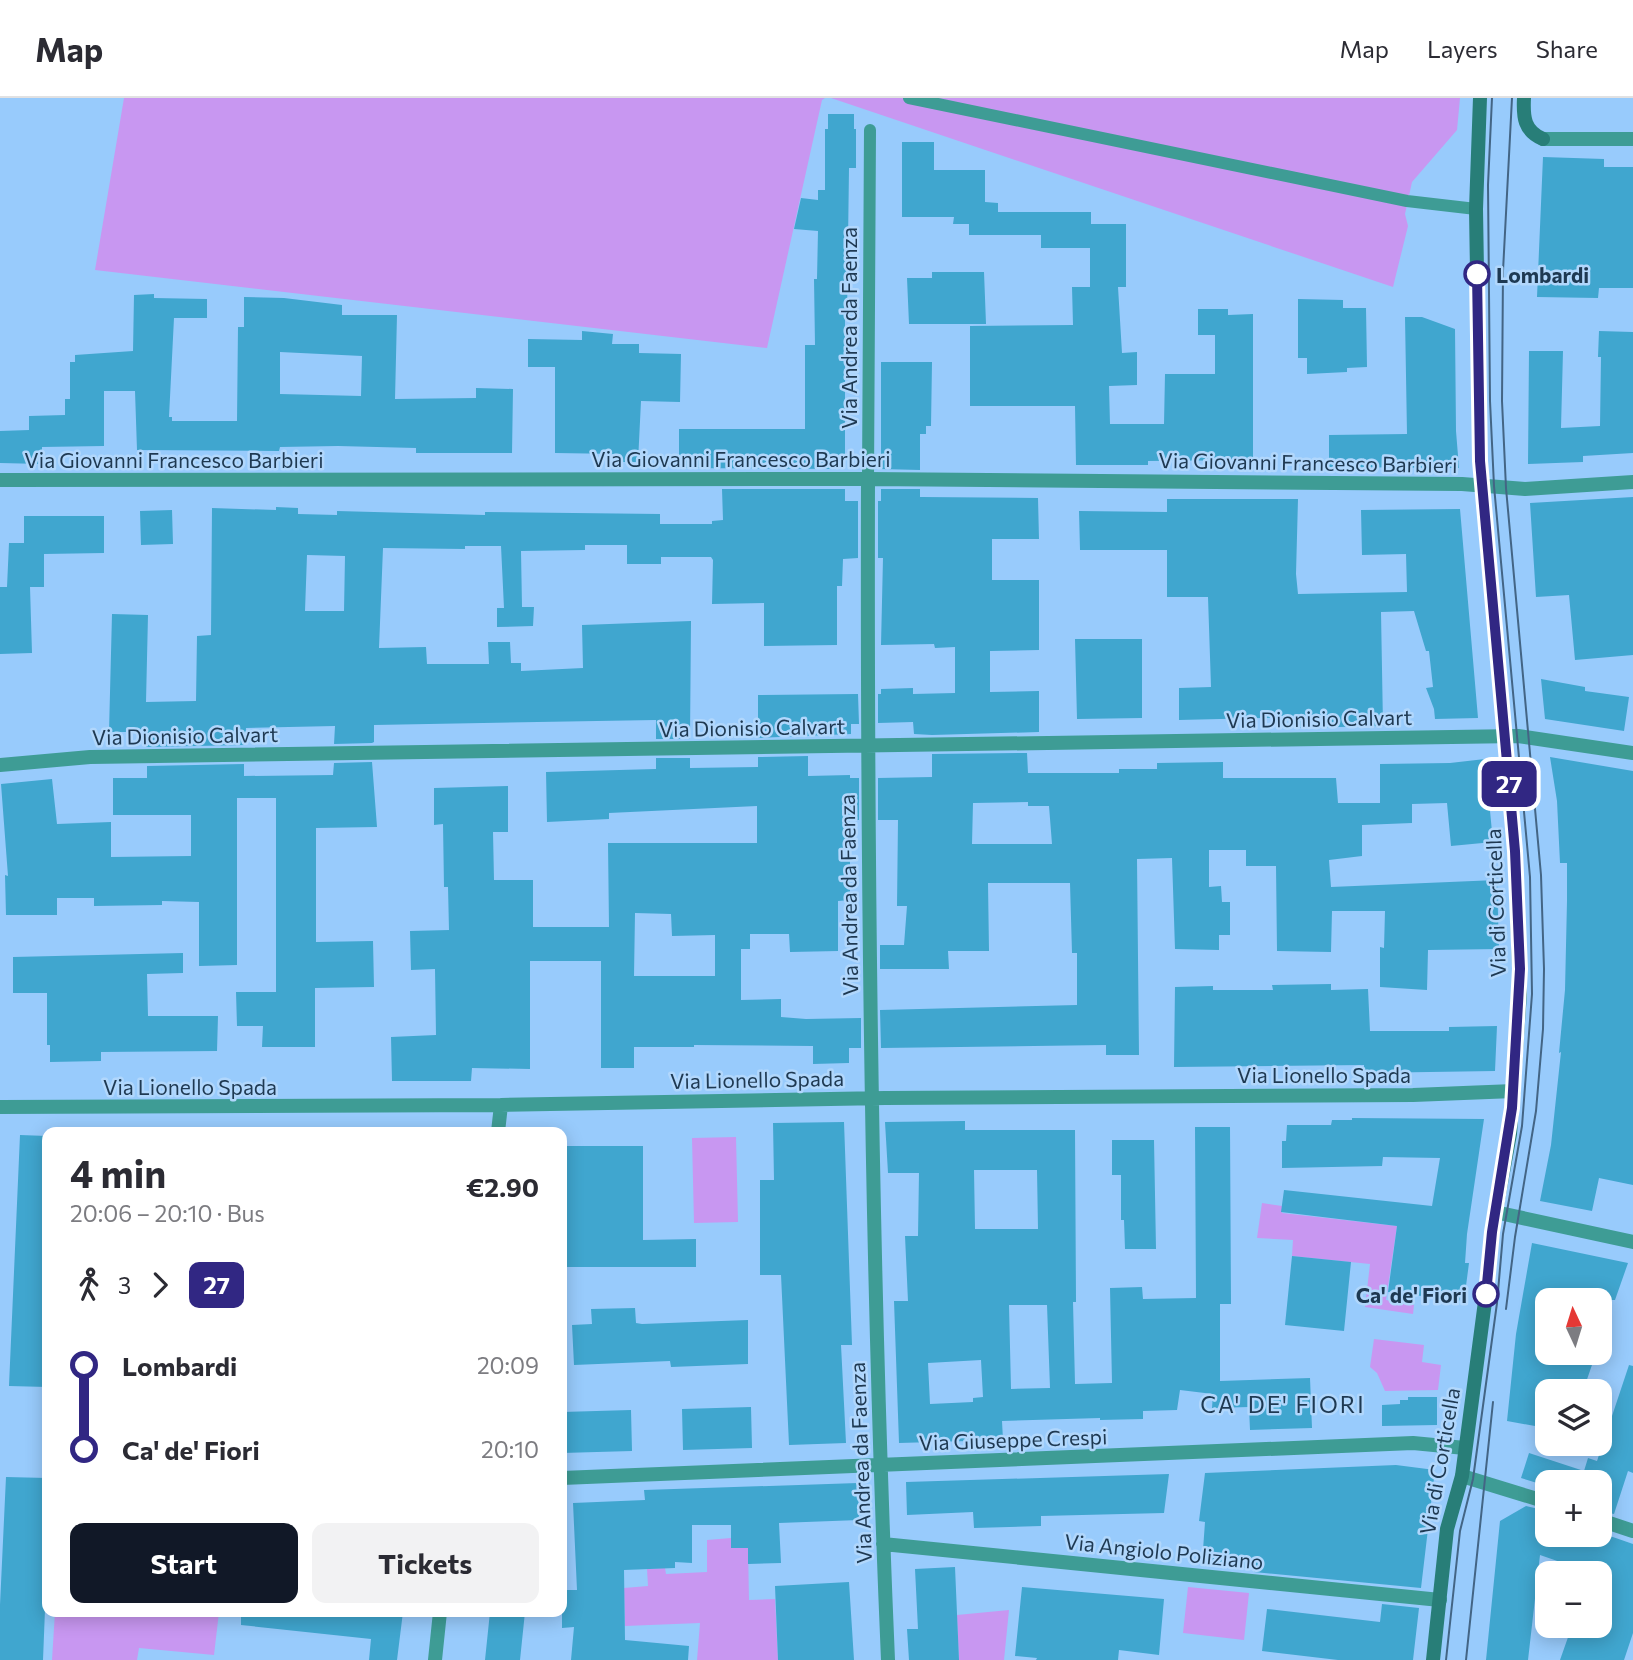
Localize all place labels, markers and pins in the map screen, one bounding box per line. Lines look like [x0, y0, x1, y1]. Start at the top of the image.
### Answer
marker: Lombardi [1464, 261, 1490, 287]
place label: Lombardi [1496, 262, 1589, 287]
marker: Ca' de' Fiori [1473, 1281, 1499, 1307]
place label: Ca' de' Fiori [1356, 1282, 1467, 1307]

